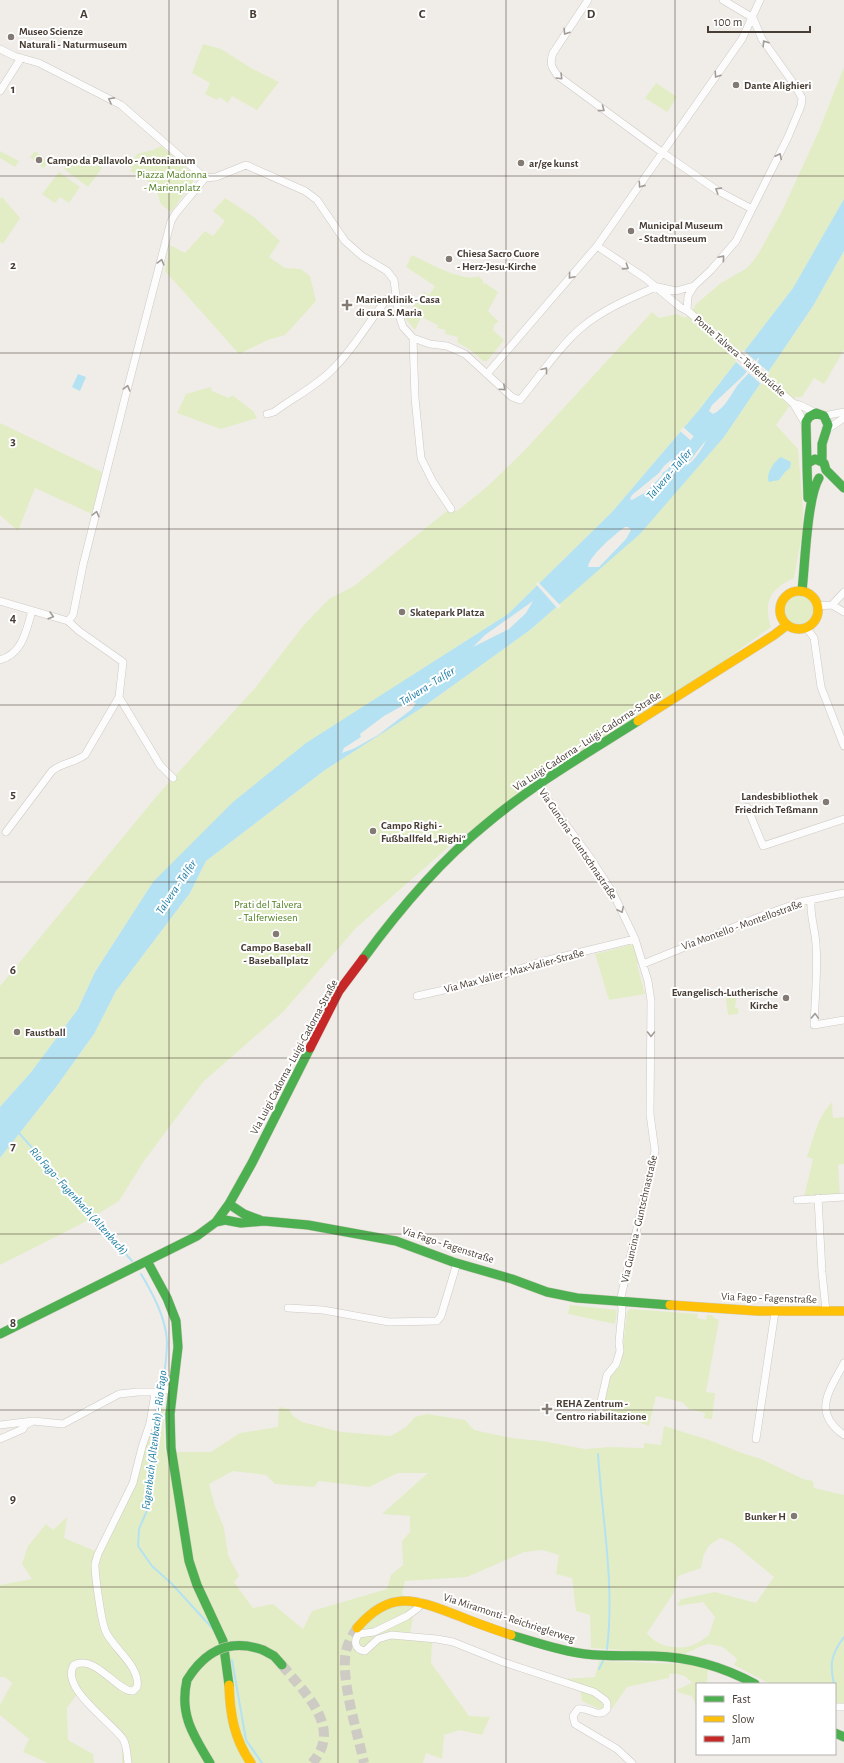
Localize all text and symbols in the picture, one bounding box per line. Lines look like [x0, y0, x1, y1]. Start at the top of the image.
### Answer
text: A [80, 8, 88, 21]
text: B [249, 8, 257, 21]
text: C [419, 8, 426, 21]
text: D [587, 8, 596, 21]
scale bar [708, 8, 810, 34]
text: 100 m [714, 16, 742, 28]
place label: Museo Scienze Naturali - Naturmuseum [19, 26, 127, 50]
one-way arrow [563, 28, 571, 35]
marker: Museo Scienze Naturali - Naturmuseum [6, 32, 16, 42]
one-way arrow [762, 40, 769, 47]
one-way arrow [714, 71, 722, 78]
one-way arrow [555, 72, 563, 80]
marker: Dante Alighieri [731, 80, 741, 90]
place label: Dante Alighieri [744, 80, 811, 91]
text: 1 [11, 83, 15, 96]
one-way arrow [108, 98, 116, 105]
one-way arrow [598, 104, 605, 112]
one-way arrow [774, 153, 782, 161]
marker: Campo da Pallavolo - Antonianum [34, 155, 44, 165]
place label: Campo da Pallavolo - Antonianum [47, 155, 195, 166]
marker: ar/ge kunst [516, 158, 526, 168]
place label: ar/ge kunst [529, 158, 579, 169]
park label: Piazza Madonna - Marienplatz [137, 169, 207, 193]
one-way arrow [638, 181, 645, 188]
one-way arrow [715, 187, 722, 195]
place label: Municipal Museum - Stadtmuseum [639, 220, 723, 244]
marker: Municipal Museum - Stadtmuseum [626, 226, 636, 236]
place label: Chiesa Sacro Cuore - Herz-Jesu-Kirche [457, 248, 539, 272]
marker: Chiesa Sacro Cuore - Herz-Jesu-Kirche [444, 254, 454, 264]
one-way arrow [717, 256, 724, 263]
text: 2 [10, 259, 16, 272]
one-way arrow [156, 259, 164, 265]
one-way arrow [622, 262, 629, 269]
one-way arrow [569, 271, 576, 279]
place label: Marienklinik - Casa di cura S. Maria [356, 294, 441, 318]
marker: Marienklinik - Casa di cura S. Maria [341, 299, 353, 311]
street label: Ponte Talvera - Talferbrücke [692, 313, 788, 399]
one-way arrow [540, 368, 547, 375]
one-way arrow [122, 384, 131, 391]
one-way arrow [498, 384, 505, 391]
text: 3 [10, 435, 16, 448]
water label: Talvera - Talfer [644, 446, 695, 502]
one-way arrow [92, 511, 100, 517]
marker: Skatepark Platza [397, 607, 407, 617]
place label: Skatepark Platza [410, 607, 485, 618]
one-way arrow [47, 611, 54, 620]
text: 4 [10, 612, 17, 625]
water label: Talvera - Talfer [397, 664, 458, 708]
street label: Via Luigi Cadorna - Luigi-Cadorna-Straße [511, 689, 663, 793]
street label: Via Guncina - Guntschnastraße [537, 787, 619, 901]
text: 5 [10, 788, 16, 801]
place label: Landesbibliothek Friedrich Teßmann [735, 791, 819, 815]
marker: Landesbibliothek Friedrich Teßmann [821, 797, 831, 807]
place label: Campo Righi - Fußballfeld „Righi“ [381, 820, 466, 844]
marker: Campo Righi - Fußballfeld „Righi“ [368, 826, 378, 836]
water label: Talvera - Talfer [153, 857, 199, 916]
street label: Via Montello - Montellostraße [680, 898, 804, 952]
park label: Prati del Talvera - Talferwiesen [234, 899, 302, 923]
one-way arrow [616, 905, 624, 913]
marker: Campo Baseball - Baseballplatz [271, 929, 281, 939]
place label: Campo Baseball - Baseballplatz [241, 942, 311, 966]
street label: Via Max Valier - Max-Valier-Straße [443, 947, 585, 995]
text: 6 [10, 964, 16, 977]
street label: Via Luigi Cadorna - Luigi-Cadorna-Straße [248, 978, 340, 1136]
place label: Evangelisch-Lutherische Kirche [672, 987, 778, 1011]
marker: Evangelisch-Lutherische Kirche [781, 993, 791, 1003]
one-way arrow [810, 1013, 819, 1019]
marker: Faustball [12, 1027, 22, 1037]
place label: Faustball [25, 1027, 66, 1038]
one-way arrow [647, 1031, 655, 1037]
text: 7 [10, 1140, 16, 1153]
water label: Rio Fago - Fagenbach (Altenbach) [28, 1145, 130, 1257]
street label: Via Guncina - Guntschnastraße [619, 1154, 659, 1284]
street label: Via Fago - Fagenstraße [401, 1225, 495, 1265]
street label: Via Fago - Fagenstraße [721, 1291, 817, 1305]
text: 8 [10, 1317, 16, 1330]
water label: Fagenbach (Altenbach) - Rio Fago [139, 1370, 169, 1510]
place label: REHA Zentrum - Centro riabilitazione [556, 1398, 646, 1422]
marker: REHA Zentrum - Centro riabilitazione [541, 1403, 553, 1415]
text: 9 [10, 1493, 16, 1506]
place label: Bunker H [745, 1511, 786, 1522]
marker: Bunker H [789, 1511, 799, 1521]
street label: Via Miramonti - Reichrieglerweg [442, 1592, 577, 1645]
legend [696, 1683, 836, 1755]
text: Fast [732, 1693, 751, 1705]
text: Slow [732, 1713, 754, 1725]
text: Jam [732, 1733, 751, 1745]

